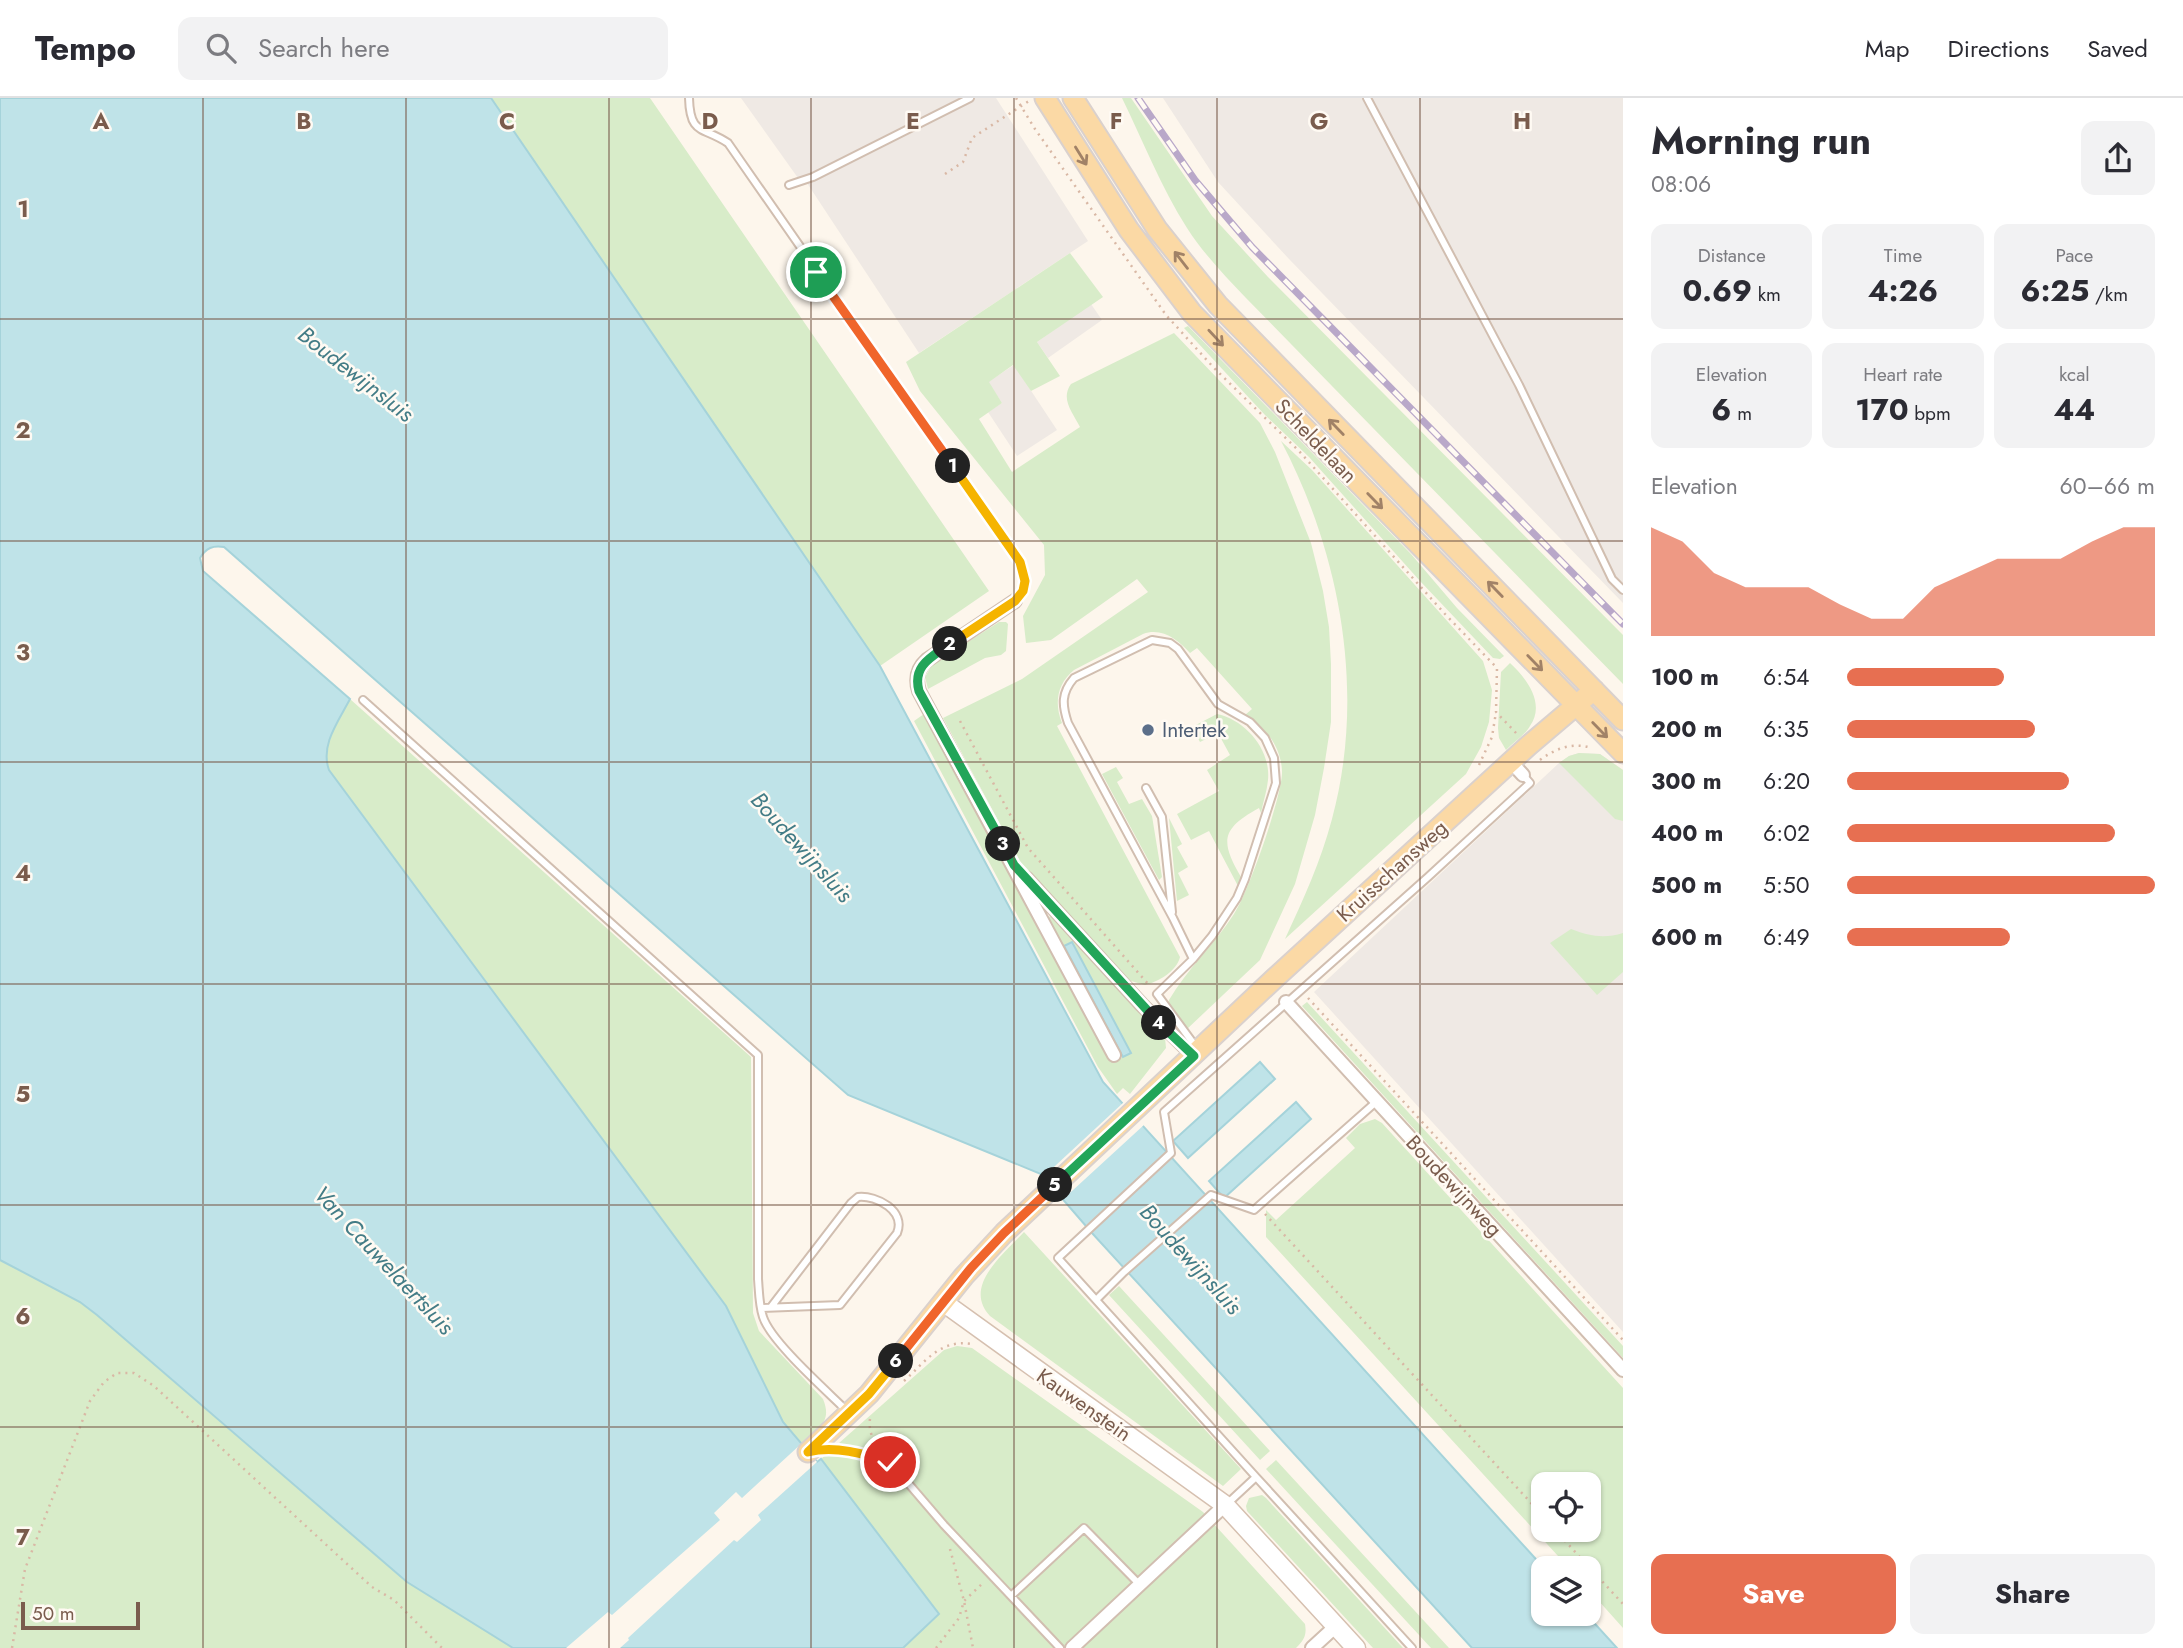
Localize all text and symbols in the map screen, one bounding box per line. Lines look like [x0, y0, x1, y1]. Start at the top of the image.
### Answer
search box [178, 17, 668, 80]
text: Tempo [35, 25, 136, 72]
icon: search [202, 29, 240, 67]
text: Search here [258, 29, 390, 67]
text: Map [1865, 31, 1910, 66]
text: Directions [1948, 31, 2049, 66]
text: Saved [2087, 31, 2148, 66]
text: A [92, 104, 110, 138]
text: B [296, 104, 312, 138]
text: C [499, 104, 515, 138]
text: D [702, 104, 719, 138]
text: E [906, 104, 920, 138]
text: F [1110, 104, 1122, 138]
text: G [1310, 104, 1328, 138]
text: H [1513, 104, 1531, 138]
text: Morning run [1651, 113, 1871, 168]
button: share [2081, 121, 2155, 195]
one-way arrow [1075, 145, 1089, 165]
text: 08:06 [1651, 167, 1711, 201]
text: 1 [17, 192, 29, 226]
pin [786, 242, 846, 302]
text: Distance [1698, 242, 1766, 269]
text: Time [1884, 242, 1922, 269]
text: Pace [2055, 242, 2093, 269]
one-way arrow [1173, 252, 1188, 270]
icon: arrive [797, 253, 835, 291]
text: 0.69 [1682, 269, 1752, 312]
text: 4:26 [1868, 269, 1938, 312]
text: 6:25 [2021, 269, 2089, 312]
text: km [1752, 281, 1781, 308]
text: /km [2089, 281, 2128, 308]
water label: Boudewijnsluis [291, 318, 422, 431]
one-way arrow [1208, 329, 1225, 346]
text: Elevation [1696, 361, 1768, 388]
text: Heart rate [1863, 361, 1943, 388]
text: kcal [2059, 361, 2090, 388]
text: 6 [1711, 388, 1731, 431]
text: 170 [1855, 388, 1909, 431]
text: 44 [2053, 388, 2095, 431]
street label: Scheldelaan [1268, 392, 1364, 490]
text: m [1731, 400, 1752, 427]
text: bpm [1909, 400, 1951, 427]
text: 2 [15, 413, 31, 447]
one-way arrow [1327, 419, 1344, 436]
pin: 1 [936, 448, 970, 484]
text: 1 [948, 452, 957, 479]
text: Elevation [1651, 469, 1738, 503]
text: 60–66 m [2060, 469, 2155, 503]
one-way arrow [1367, 492, 1384, 509]
one-way arrow [1486, 581, 1503, 598]
pin: 2 [932, 626, 968, 662]
text: 2 [943, 630, 956, 657]
text: 3 [16, 635, 30, 669]
one-way arrow [1526, 655, 1543, 672]
text: 100 m [1651, 660, 1719, 694]
text: 6:54 [1763, 660, 1810, 694]
text: 200 m [1651, 712, 1722, 746]
text: 6:35 [1763, 712, 1809, 746]
place label: Intertek [1162, 715, 1227, 745]
one-way arrow [1591, 721, 1608, 738]
marker: Intertek [1140, 722, 1156, 738]
text: 300 m [1651, 764, 1722, 798]
text: 6:20 [1763, 764, 1810, 798]
water label: Boudewijnsluis [743, 784, 862, 911]
street label: Kruisschansweg [1330, 813, 1454, 929]
text: 400 m [1651, 816, 1723, 850]
text: 6:02 [1763, 816, 1810, 850]
pin: 3 [986, 826, 1020, 862]
text: 3 [997, 830, 1008, 857]
text: 4 [15, 856, 31, 890]
text: 500 m [1651, 868, 1722, 902]
text: 5:50 [1763, 868, 1810, 902]
text: 600 m [1651, 920, 1723, 954]
text: 6:49 [1763, 920, 1810, 954]
pin: 4 [1142, 1006, 1176, 1040]
text: 4 [1152, 1009, 1165, 1036]
text: 5 [16, 1077, 30, 1111]
street label: Boudewijnweg [1399, 1128, 1509, 1244]
pin: 5 [1038, 1168, 1072, 1202]
text: 5 [1048, 1171, 1061, 1198]
water label: Van Cauwelaertsluis [306, 1178, 463, 1343]
water label: Boudewijnsluis [1132, 1196, 1251, 1323]
text: 6 [15, 1299, 31, 1333]
pin: 6 [878, 1344, 914, 1378]
text: 6 [889, 1347, 902, 1374]
street label: Kauwenstein [1031, 1361, 1137, 1449]
pin [860, 1432, 920, 1492]
icon: check [871, 1443, 909, 1481]
map controls [1531, 1472, 1601, 1626]
button: locate [1531, 1472, 1601, 1542]
text: 7 [16, 1520, 30, 1554]
button: Save [1651, 1554, 1896, 1634]
button: Share [1910, 1554, 2155, 1634]
button: layers [1531, 1556, 1601, 1626]
scale bar [21, 1599, 140, 1631]
text: 50 m [32, 1600, 75, 1627]

